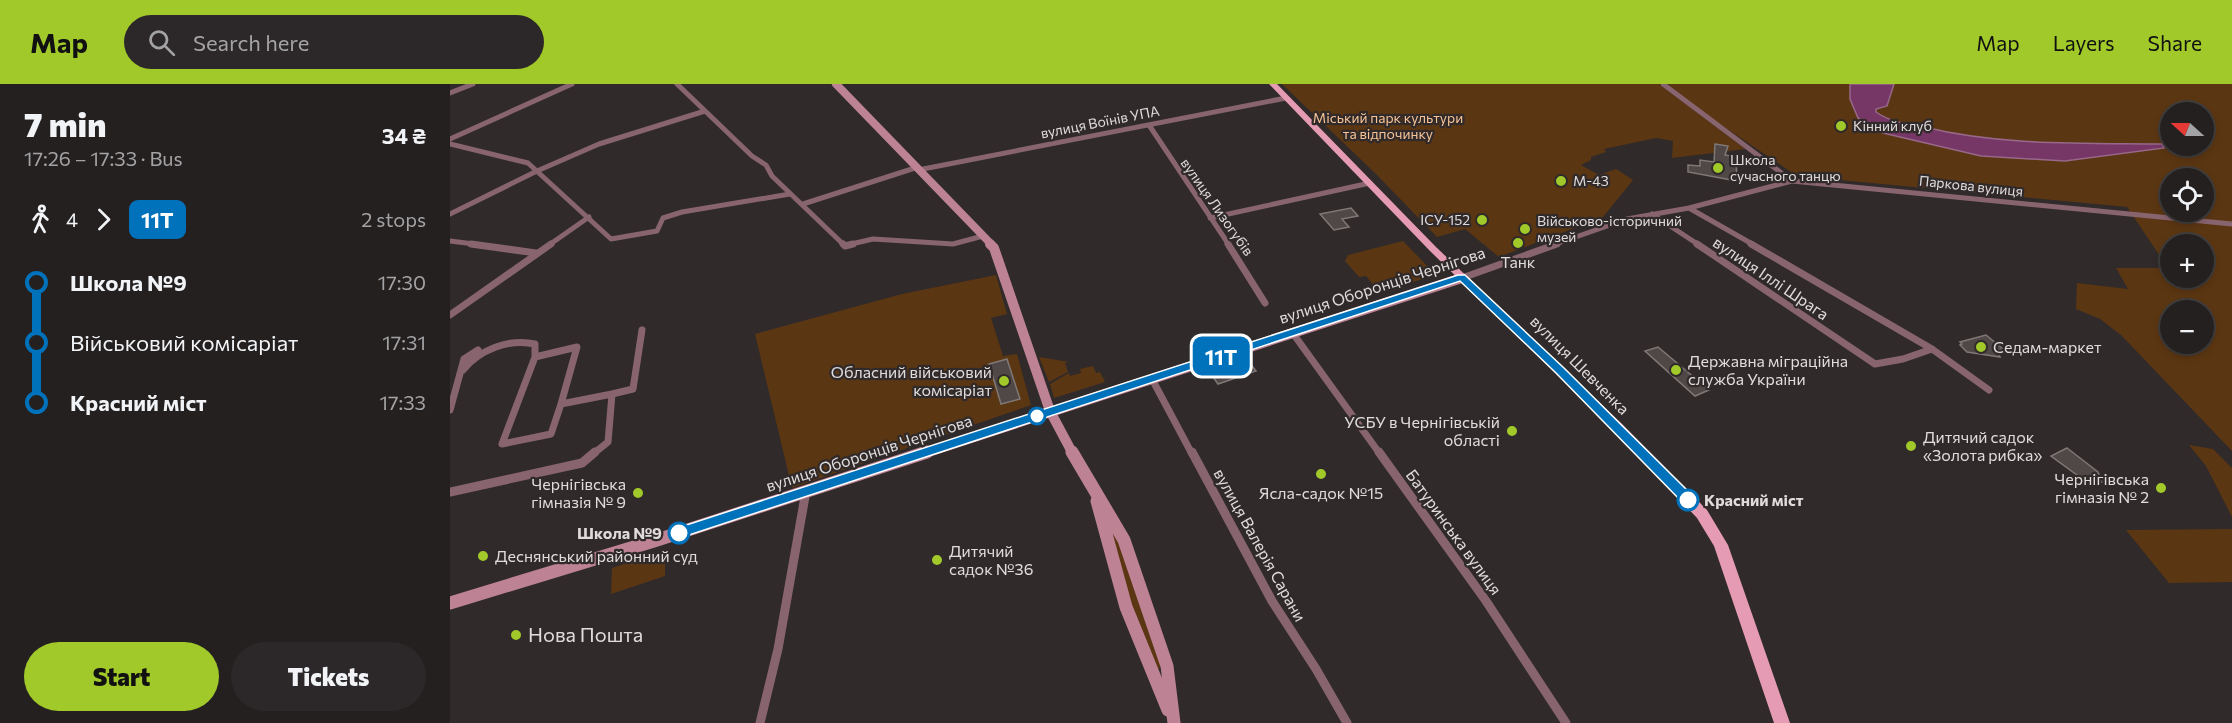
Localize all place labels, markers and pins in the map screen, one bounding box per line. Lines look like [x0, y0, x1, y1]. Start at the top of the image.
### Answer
place label: Кінний клуб [1853, 117, 1932, 134]
marker: Кінний клуб [1834, 119, 1848, 133]
place label: Школа сучасного танцю [1730, 151, 1841, 184]
marker: Школа сучасного танцю [1711, 161, 1725, 175]
place label: М-43 [1573, 172, 1609, 189]
marker: М-43 [1554, 174, 1568, 188]
place label: ІСУ-152 [1420, 211, 1470, 228]
place label: Військово-історичний музей [1537, 212, 1682, 245]
marker: ІСУ-152 [1475, 213, 1489, 227]
marker: Військово-історичний музей [1518, 222, 1532, 236]
marker: Танк [1511, 236, 1525, 250]
place label: Танк [1501, 252, 1536, 271]
place label: Седам-маркет [1993, 337, 2102, 356]
marker: Седам-маркет [1974, 340, 1988, 354]
place label: Державна міграційна служба України [1688, 351, 1848, 388]
place label: Обласний військовий комісаріат [831, 362, 992, 399]
marker: Державна міграційна служба України [1669, 363, 1683, 377]
marker: Обласний військовий комісаріат [997, 374, 1011, 388]
unlabelled marker [1028, 407, 1046, 425]
place label: УСБУ в Чернігівській області [1344, 412, 1500, 449]
marker: УСБУ в Чернігівській області [1505, 424, 1519, 438]
place label: Дитячий садок «Золота рибка» [1923, 427, 2042, 464]
marker: Дитячий садок «Золота рибка» [1904, 439, 1918, 453]
marker: Ясла-садок №15 [1314, 467, 1328, 481]
place label: Чернігівська гімназія № 2 [2055, 469, 2149, 506]
place label: Чернігівська гімназія № 9 [531, 474, 626, 511]
marker: Чернігівська гімназія № 2 [2154, 481, 2168, 495]
place label: Ясла-садок №15 [1259, 483, 1383, 502]
marker: Чернігівська гімназія № 9 [631, 486, 645, 500]
marker: Красний міст [1677, 489, 1699, 511]
place label: Красний міст [1704, 490, 1804, 509]
marker: Школа №9 [668, 522, 690, 544]
place label: Школа №9 [577, 523, 662, 542]
place label: Дитячий садок №36 [949, 541, 1033, 578]
place label: Деснянський районний суд [495, 546, 698, 565]
marker: Деснянський районний суд [476, 549, 490, 563]
marker: Дитячий садок №36 [930, 553, 944, 567]
place label: Нова Пошта [528, 622, 643, 646]
marker: Нова Пошта [509, 628, 523, 642]

